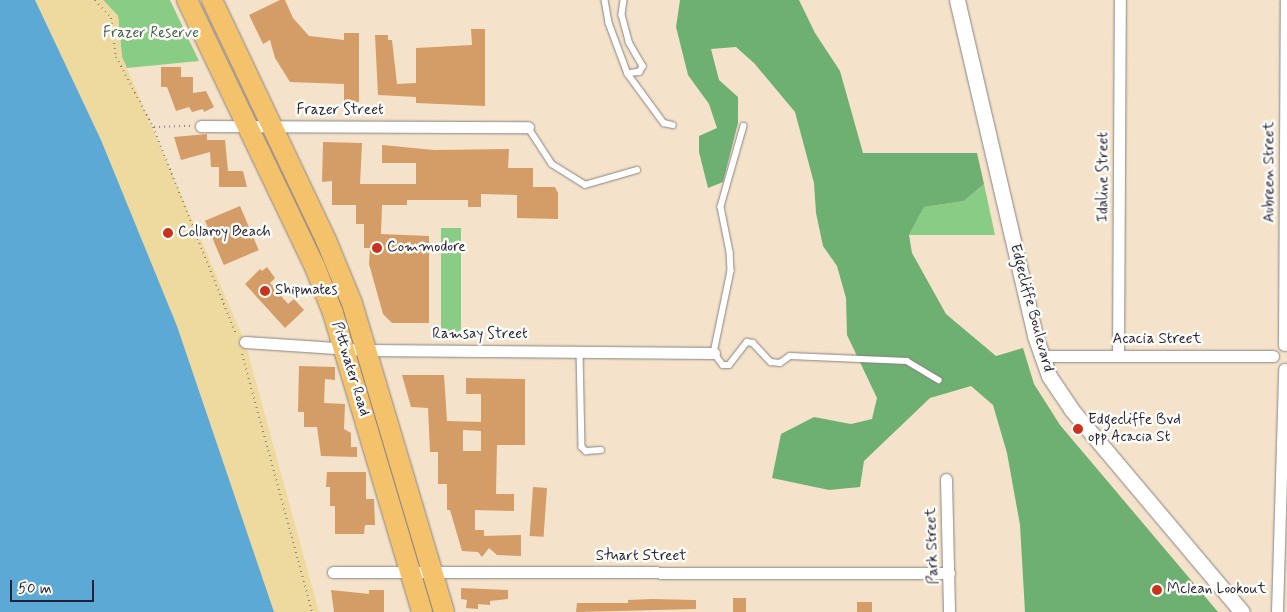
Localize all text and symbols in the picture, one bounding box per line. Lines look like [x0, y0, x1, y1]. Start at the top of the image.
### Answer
park label: Frazer Reserve [103, 25, 199, 43]
street label: Frazer Street [295, 102, 385, 120]
street label: Aubreen Street [1261, 121, 1279, 223]
street label: Idaline Street [1095, 131, 1113, 223]
place label: Collaroy Beach [178, 224, 271, 242]
marker: Collaroy Beach [162, 227, 174, 239]
place label: Commodore [387, 239, 466, 257]
marker: Commodore [371, 242, 383, 254]
street label: Edgecliffe Boulevard [1006, 244, 1056, 372]
place label: Shipmates [275, 282, 337, 300]
marker: Shipmates [259, 285, 271, 297]
street label: Pittwater Road [327, 319, 373, 419]
street label: Ramsay Street [431, 326, 529, 344]
street label: Acacia Street [1113, 331, 1201, 349]
place label: Edgecliffe Bvd opp Acacia St [1088, 411, 1181, 446]
marker: Edgecliffe Bvd opp Acacia St [1072, 423, 1084, 435]
street label: Park Street [923, 507, 943, 585]
street label: Stuart Street [596, 548, 686, 566]
scale bar [12, 570, 96, 602]
text: 50 m [18, 579, 52, 599]
place label: Mclean Lookout [1167, 581, 1265, 599]
marker: Mclean Lookout [1151, 584, 1163, 596]

